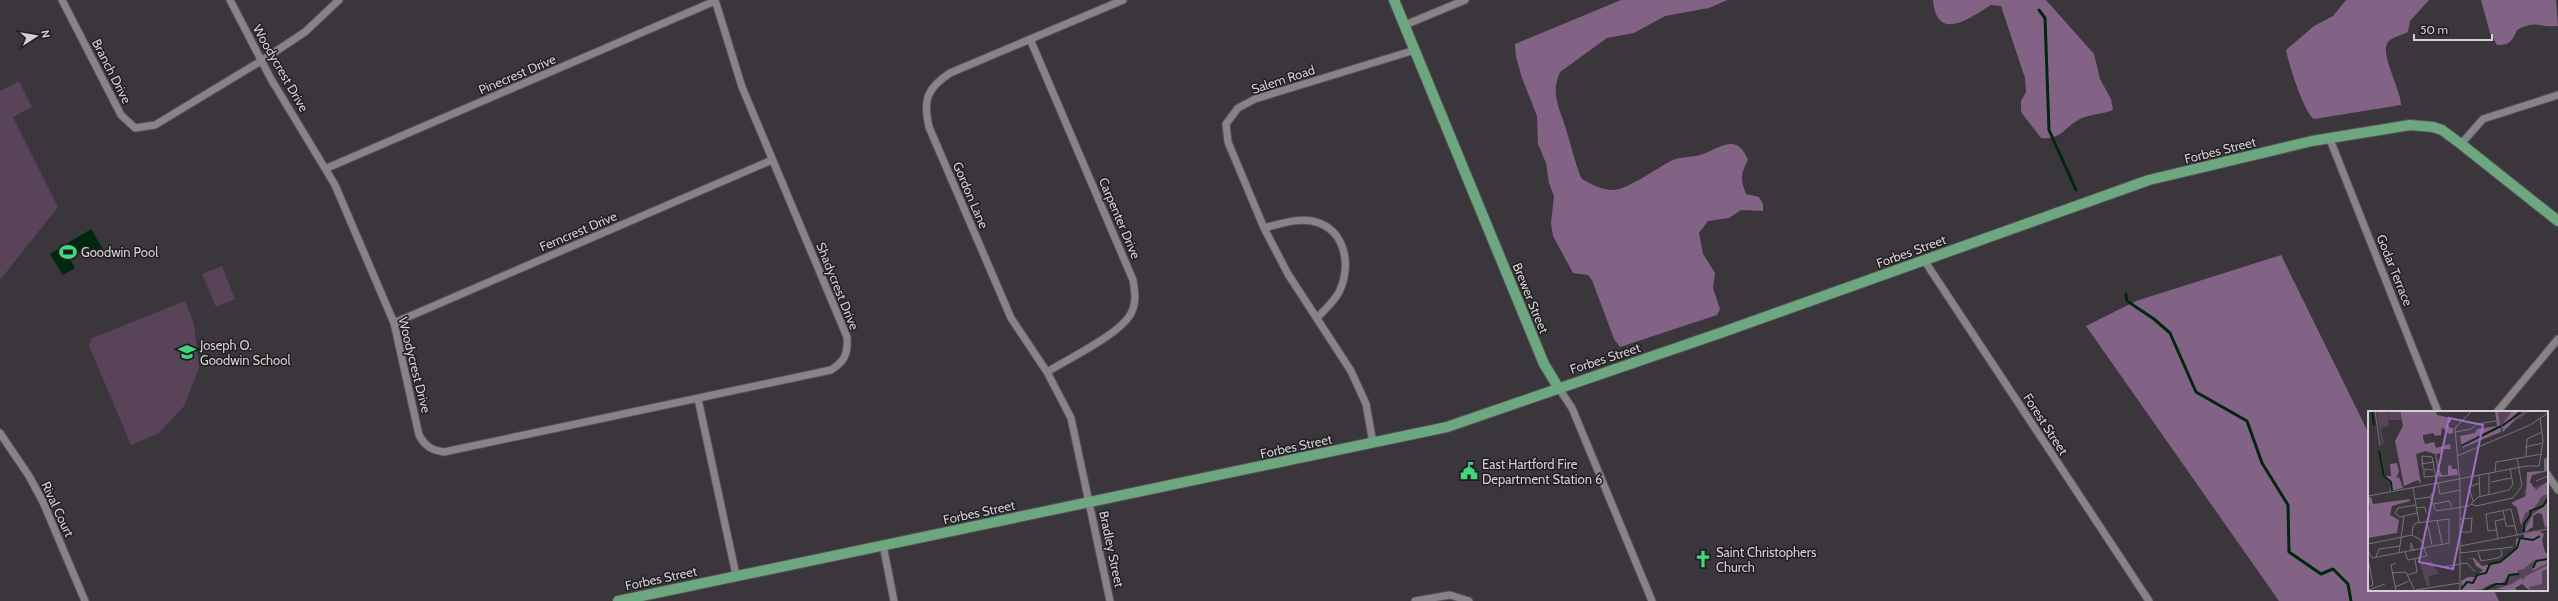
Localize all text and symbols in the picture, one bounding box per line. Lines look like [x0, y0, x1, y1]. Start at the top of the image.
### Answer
north arrow [16, 16, 56, 56]
scale bar [2414, 16, 2492, 42]
street label: Woodycrest Drive [250, 22, 313, 115]
text: 50 m [2420, 22, 2448, 37]
text: N [38, 29, 53, 39]
street label: Branch Drive [89, 36, 135, 106]
street label: Pinecrest Drive [476, 50, 558, 97]
street label: Salem Road [1249, 61, 1317, 97]
street label: Forbes Street [2183, 133, 2258, 167]
street label: Gordon Lane [950, 159, 992, 231]
street label: Carpenter Drive [1096, 175, 1144, 261]
street label: Ferncrest Drive [537, 207, 619, 255]
street label: Forbes Street [1874, 231, 1949, 271]
street label: Godar Terrace [2373, 232, 2417, 308]
street label: Shadycrest Drive [813, 240, 863, 332]
sports icon: Goodwin Pool [58, 242, 78, 262]
place label: Goodwin Pool [81, 244, 158, 260]
street label: Brewer Street [1510, 260, 1553, 336]
street label: Woodycrest Drive [395, 315, 435, 415]
place label: Joseph O. Goodwin School [199, 337, 290, 368]
street label: Forbes Street [1568, 339, 1643, 377]
school or university icon: Joseph O. Goodwin School [177, 342, 197, 362]
street label: Forest Street [2020, 390, 2072, 458]
inset map [2368, 411, 2548, 591]
street label: Forbes Street [1259, 430, 1334, 461]
place label: East Hartford Fire Department Station 6 [1482, 456, 1602, 487]
public building icon: East Hartford Fire Department Station 6 [1459, 461, 1479, 481]
street label: Rival Court [38, 479, 78, 540]
street label: Forbes Street [942, 496, 1017, 527]
street label: Bradley Street [1096, 509, 1128, 589]
place label: Saint Christophers Church [1716, 544, 1817, 575]
church icon: Saint Christophers Church [1693, 549, 1713, 569]
street label: Forbes Street [624, 562, 699, 593]

